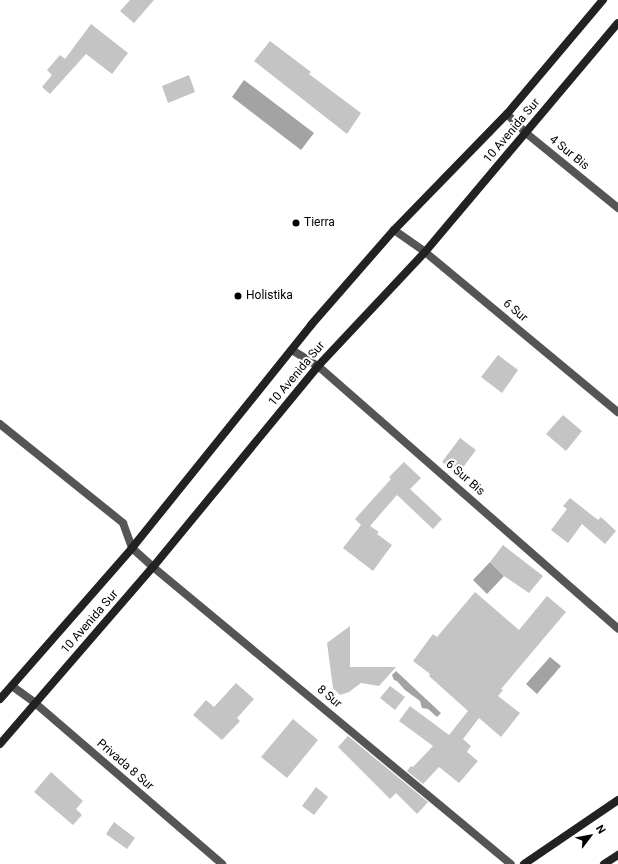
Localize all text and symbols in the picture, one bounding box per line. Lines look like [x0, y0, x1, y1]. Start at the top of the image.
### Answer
street label: 10 Avenida Sur [481, 96, 543, 166]
street label: 4 Sur Bis [546, 133, 592, 173]
place label: Tierra [304, 216, 335, 230]
marker: Tierra [291, 218, 301, 228]
place label: Holistika [246, 289, 293, 303]
marker: Holistika [233, 291, 243, 301]
street label: 6 Sur [500, 297, 530, 325]
street label: 10 Avenida Sur [266, 339, 328, 409]
street label: 6 Sur Bis [443, 457, 487, 499]
street label: 10 Avenida Sur [58, 587, 122, 657]
street label: 8 Sur [314, 683, 344, 711]
street label: Privada 8 Sur [94, 736, 156, 794]
north arrow [570, 816, 610, 856]
text: N [593, 823, 608, 836]

